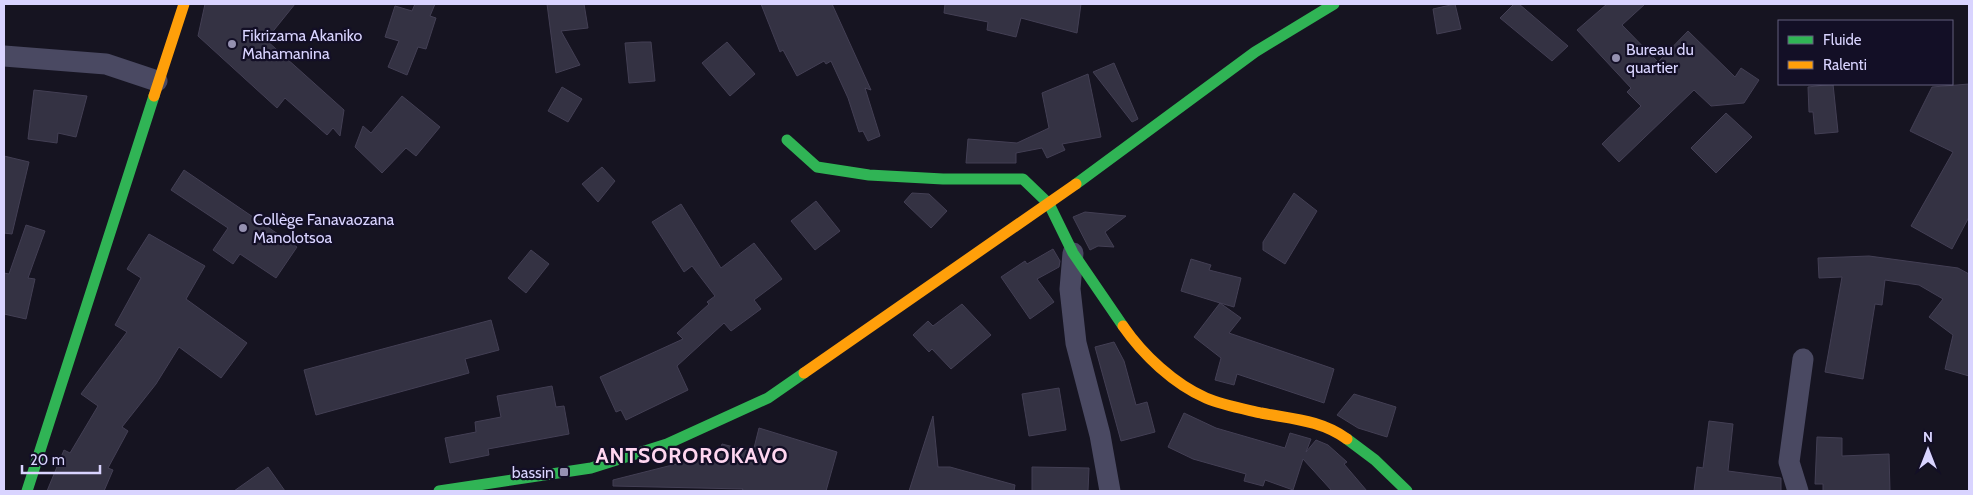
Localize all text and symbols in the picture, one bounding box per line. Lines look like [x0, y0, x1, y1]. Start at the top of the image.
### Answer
legend [1778, 20, 1953, 85]
place label: Fikrizama Akaniko Mahamanina [242, 26, 363, 63]
text: Fluide [1823, 31, 1862, 49]
marker: Fikrizama Akaniko Mahamanina [226, 38, 238, 50]
place label: Bureau du quartier [1626, 40, 1694, 77]
marker: Bureau du quartier [1610, 52, 1622, 64]
text: Ralenti [1823, 56, 1867, 74]
place label: Collège Fanavaozana Manolotsoa [253, 210, 395, 247]
marker: Collège Fanavaozana Manolotsoa [237, 222, 249, 234]
north arrow [1903, 425, 1953, 475]
text: N [1923, 428, 1933, 446]
scale bar [22, 442, 100, 474]
district label: ANTSOROROKAVO [595, 443, 789, 468]
text: 20 m [30, 451, 65, 469]
place label: bassin [512, 463, 554, 482]
marker: bassin [558, 466, 570, 478]

